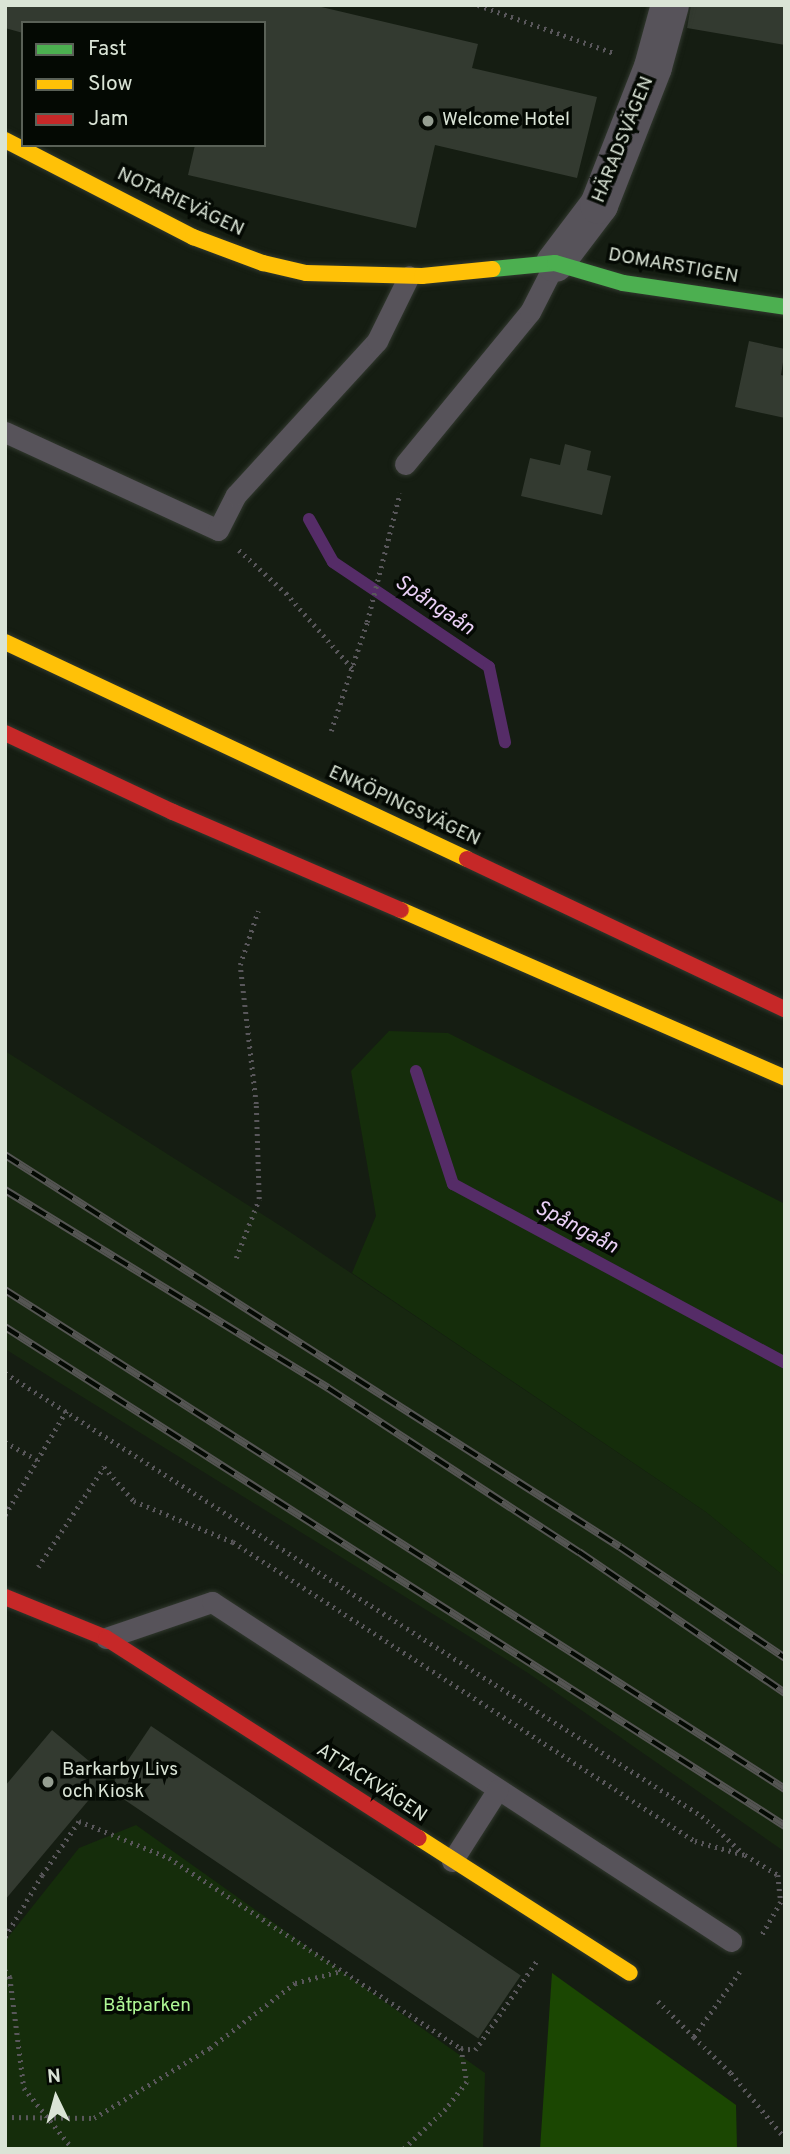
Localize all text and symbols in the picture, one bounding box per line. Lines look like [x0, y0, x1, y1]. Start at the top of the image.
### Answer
legend [21, 21, 266, 147]
text: Fast [88, 36, 127, 63]
text: Slow [88, 71, 133, 98]
street label: HÄRADSVÄGEN [588, 73, 660, 207]
text: Jam [88, 106, 129, 133]
place label: Welcome Hotel [442, 110, 570, 132]
marker: Welcome Hotel [420, 113, 436, 129]
street label: NOTARIEVÄGEN [113, 164, 247, 242]
street label: DOMARSTIGEN [606, 244, 740, 290]
water label: Spångaån [389, 570, 479, 642]
street label: ENKÖPINGSVÄGEN [324, 762, 484, 852]
water label: Spångaån [530, 1196, 622, 1260]
street label: ATTACKVÄGEN [312, 1740, 430, 1828]
place label: Barkarby Livs och Kiosk [62, 1760, 178, 1804]
marker: Barkarby Livs och Kiosk [40, 1774, 56, 1790]
park label: Båtparken [103, 1996, 191, 2018]
north arrow [21, 2063, 91, 2133]
text: N [46, 2065, 62, 2090]

